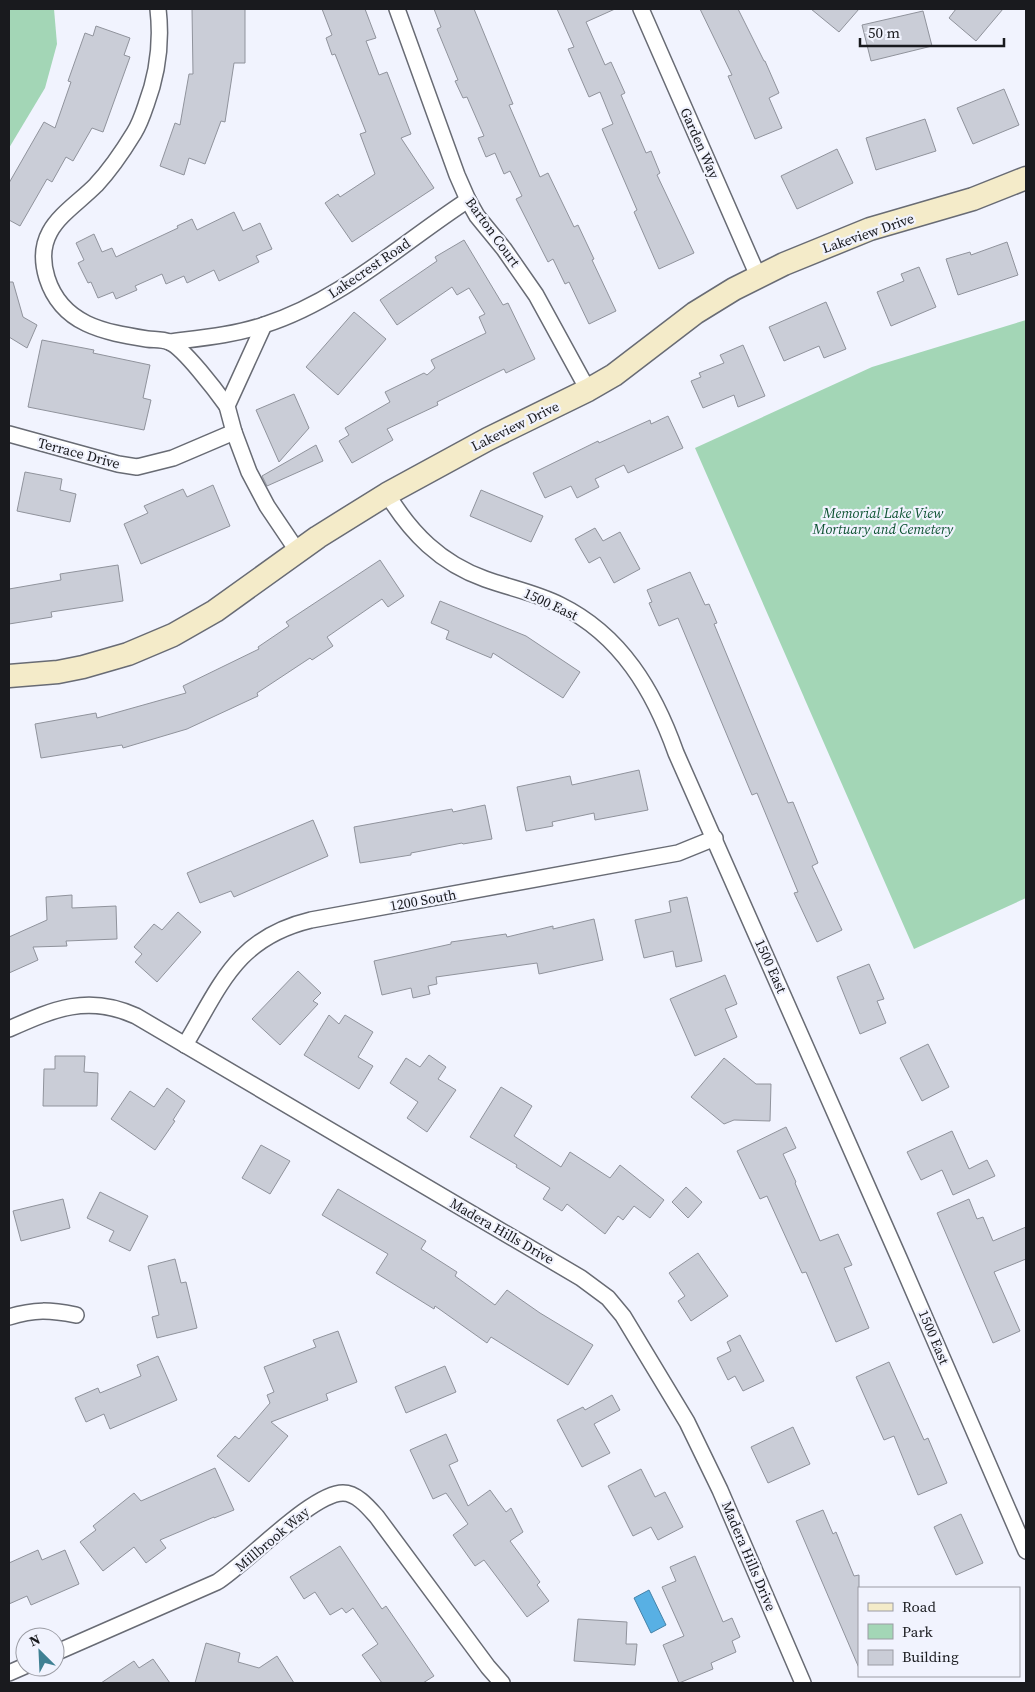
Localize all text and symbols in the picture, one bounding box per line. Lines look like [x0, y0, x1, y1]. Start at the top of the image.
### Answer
scale bar [860, 15, 1004, 47]
text: 50 m [868, 22, 900, 43]
street label: Garden Way [676, 104, 725, 182]
street label: Barton Court [461, 193, 525, 271]
street label: Lakeview Drive [819, 208, 917, 258]
street label: Lakecrest Road [324, 233, 414, 303]
street label: Lakeview Drive [468, 396, 562, 456]
street label: Terrace Drive [36, 432, 122, 474]
park label: Memorial Lake View Mortuary and Cemetery [812, 503, 953, 539]
street label: 1500 East [521, 583, 582, 625]
street label: 1200 South [388, 884, 458, 916]
street label: 1500 East [750, 936, 792, 997]
street label: Madera Hills Drive [446, 1193, 558, 1269]
street label: 1500 East [914, 1307, 955, 1368]
street label: Madera Hills Drive [717, 1498, 781, 1614]
street label: Millbrook Way [231, 1501, 314, 1576]
legend [858, 1587, 1020, 1677]
text: Road [902, 1596, 936, 1617]
text: Park [902, 1621, 934, 1642]
north arrow [15, 1627, 65, 1677]
text: N [26, 1629, 43, 1651]
text: Building [902, 1646, 959, 1667]

